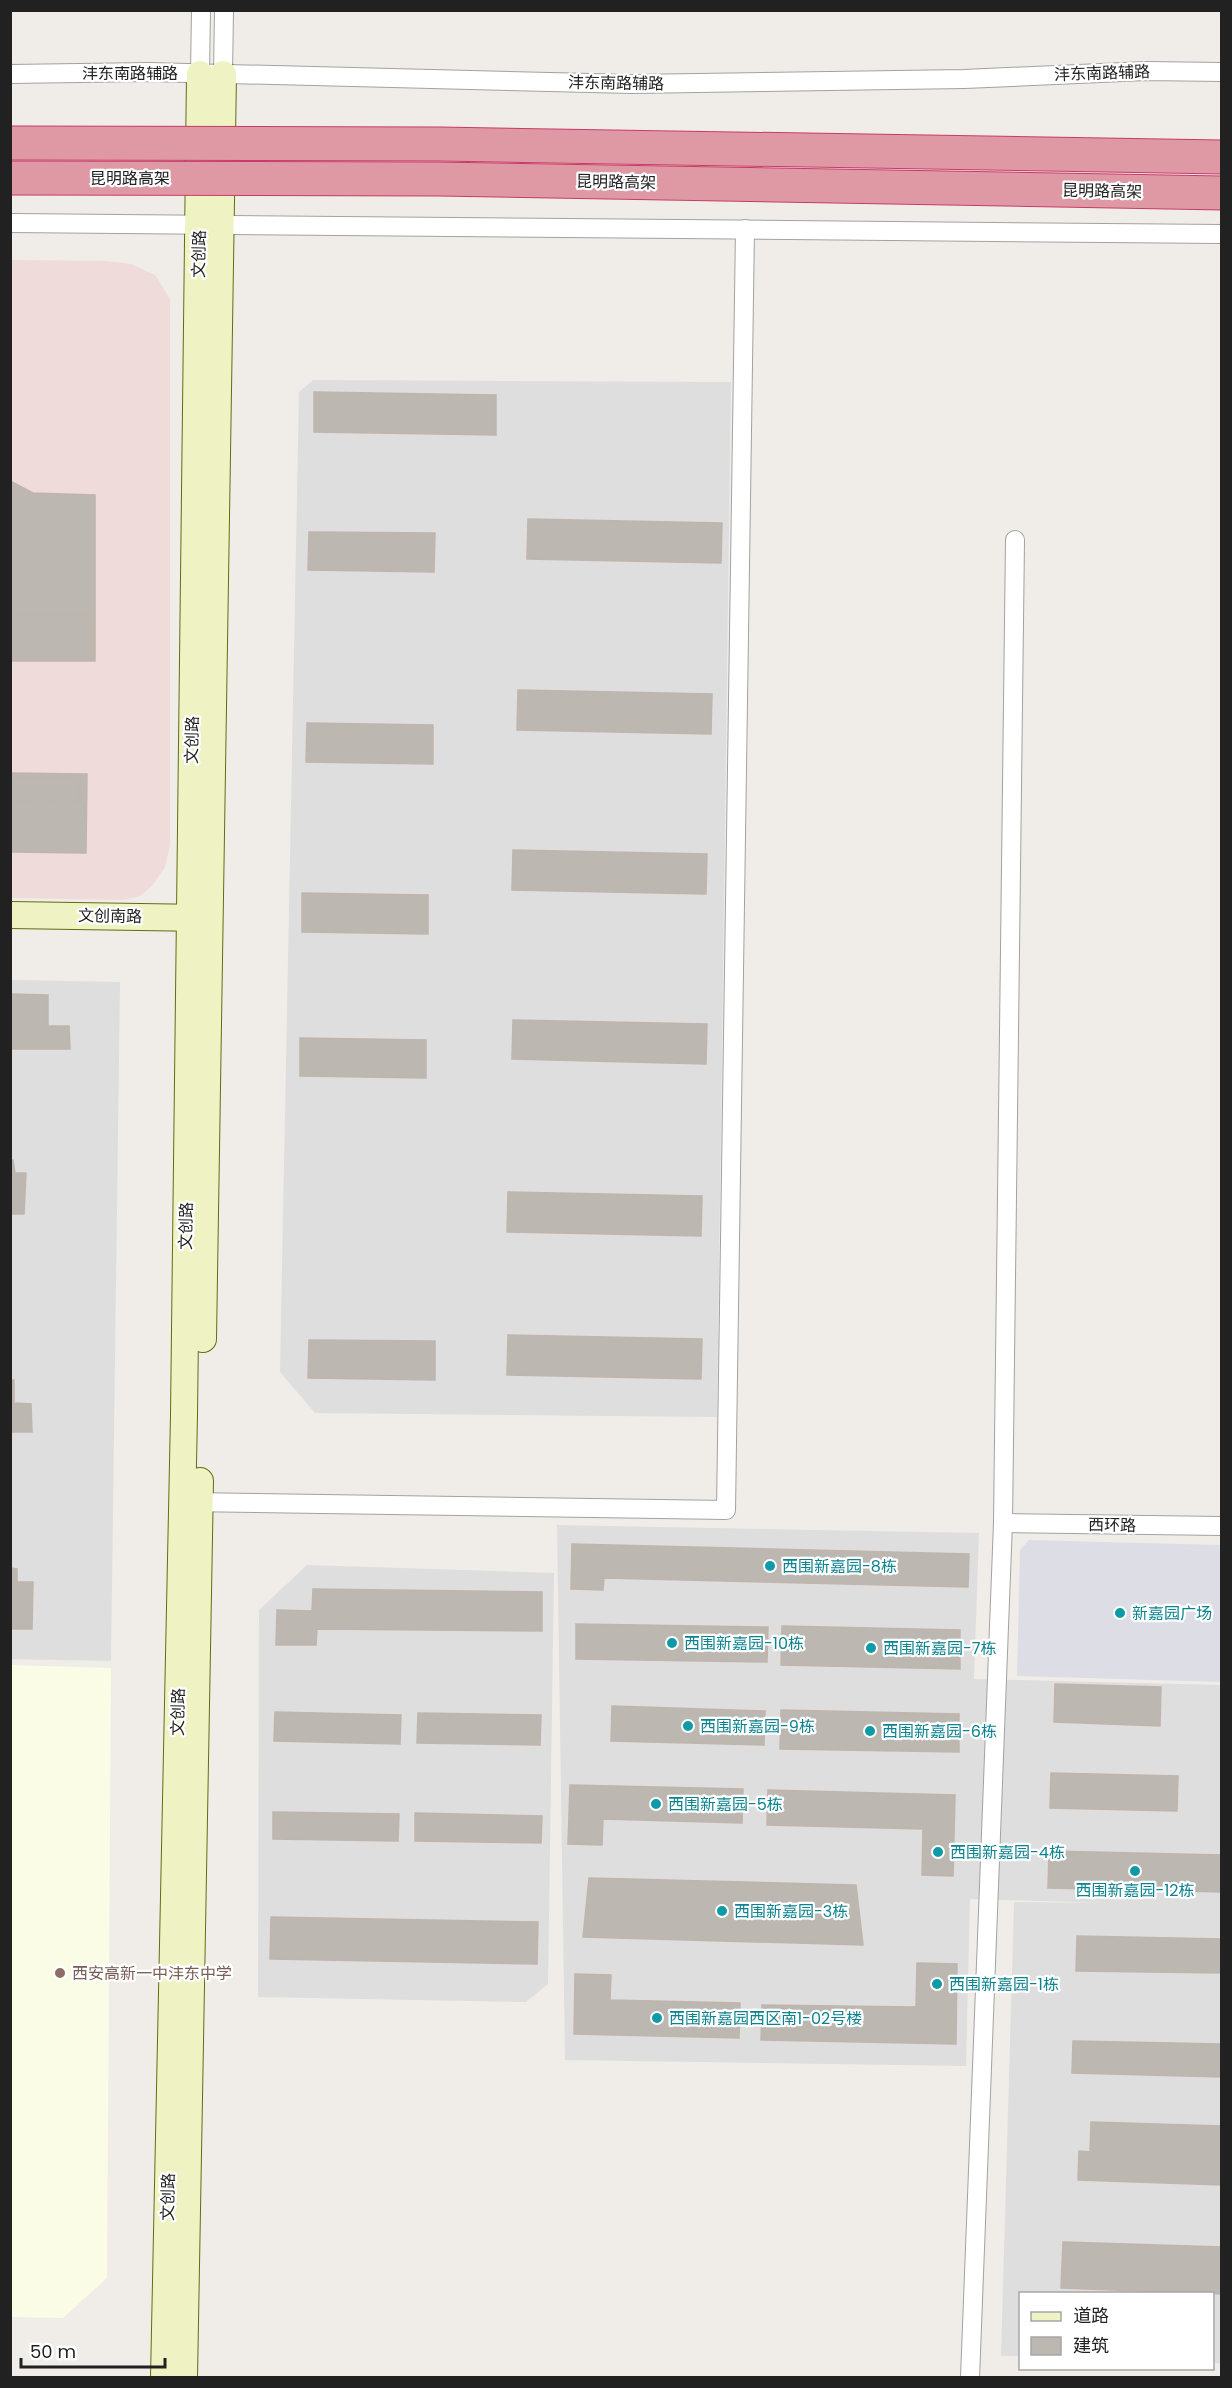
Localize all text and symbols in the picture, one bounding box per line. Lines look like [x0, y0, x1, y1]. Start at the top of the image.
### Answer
street label: 沣东南路辅路 [1054, 60, 1150, 86]
street label: 沣东南路辅路 [82, 62, 178, 85]
street label: 沣东南路辅路 [568, 71, 664, 95]
street label: 昆明路高架 [90, 167, 170, 190]
street label: 昆明路高架 [576, 170, 656, 194]
street label: 昆明路高架 [1062, 179, 1142, 203]
street label: 文创路 [187, 230, 211, 278]
street label: 文创路 [180, 716, 204, 764]
street label: 文创南路 [78, 904, 142, 928]
street label: 文创路 [174, 1202, 198, 1250]
street label: 西环路 [1088, 1513, 1136, 1537]
place label: 西围新嘉园-8栋 [782, 1555, 897, 1578]
marker: 西围新嘉园-8栋 [763, 1559, 777, 1573]
place label: 新嘉园广场 [1132, 1602, 1212, 1625]
marker: 新嘉园广场 [1113, 1606, 1127, 1620]
place label: 西围新嘉园-10栋 [684, 1632, 804, 1655]
marker: 西围新嘉园-10栋 [665, 1636, 679, 1650]
place label: 西围新嘉园-7栋 [883, 1637, 997, 1660]
marker: 西围新嘉园-7栋 [864, 1641, 878, 1655]
street label: 文创路 [166, 1688, 190, 1736]
place label: 西围新嘉园-9栋 [700, 1715, 815, 1738]
marker: 西围新嘉园-9栋 [681, 1719, 695, 1733]
place label: 西围新嘉园-6栋 [882, 1720, 997, 1743]
marker: 西围新嘉园-6栋 [863, 1724, 877, 1738]
place label: 西围新嘉园-5栋 [668, 1793, 783, 1816]
marker: 西围新嘉园-5栋 [649, 1797, 663, 1811]
place label: 西围新嘉园-4栋 [950, 1841, 1065, 1864]
marker: 西围新嘉园-4栋 [931, 1845, 945, 1859]
marker: 西围新嘉园-12栋 [1128, 1864, 1142, 1878]
place label: 西围新嘉园-12栋 [1075, 1879, 1195, 1902]
place label: 西围新嘉园-3栋 [734, 1900, 848, 1923]
marker: 西围新嘉园-3栋 [715, 1904, 729, 1918]
place label: 西安高新一中沣东中学 [72, 1962, 232, 1985]
marker: 西安高新一中沣东中学 [53, 1966, 67, 1980]
place label: 西围新嘉园-1栋 [949, 1973, 1059, 1996]
marker: 西围新嘉园-1栋 [930, 1977, 944, 1991]
place label: 西围新嘉园西区南1-02号楼 [669, 2007, 862, 2030]
marker: 西围新嘉园西区南1-02号楼 [650, 2011, 664, 2025]
street label: 文创路 [156, 2173, 180, 2221]
legend [1019, 2292, 1214, 2370]
text: 道路 [1073, 2303, 1109, 2328]
scale bar [21, 2331, 165, 2369]
text: 建筑 [1073, 2333, 1109, 2358]
text: 50 m [30, 2339, 76, 2364]

